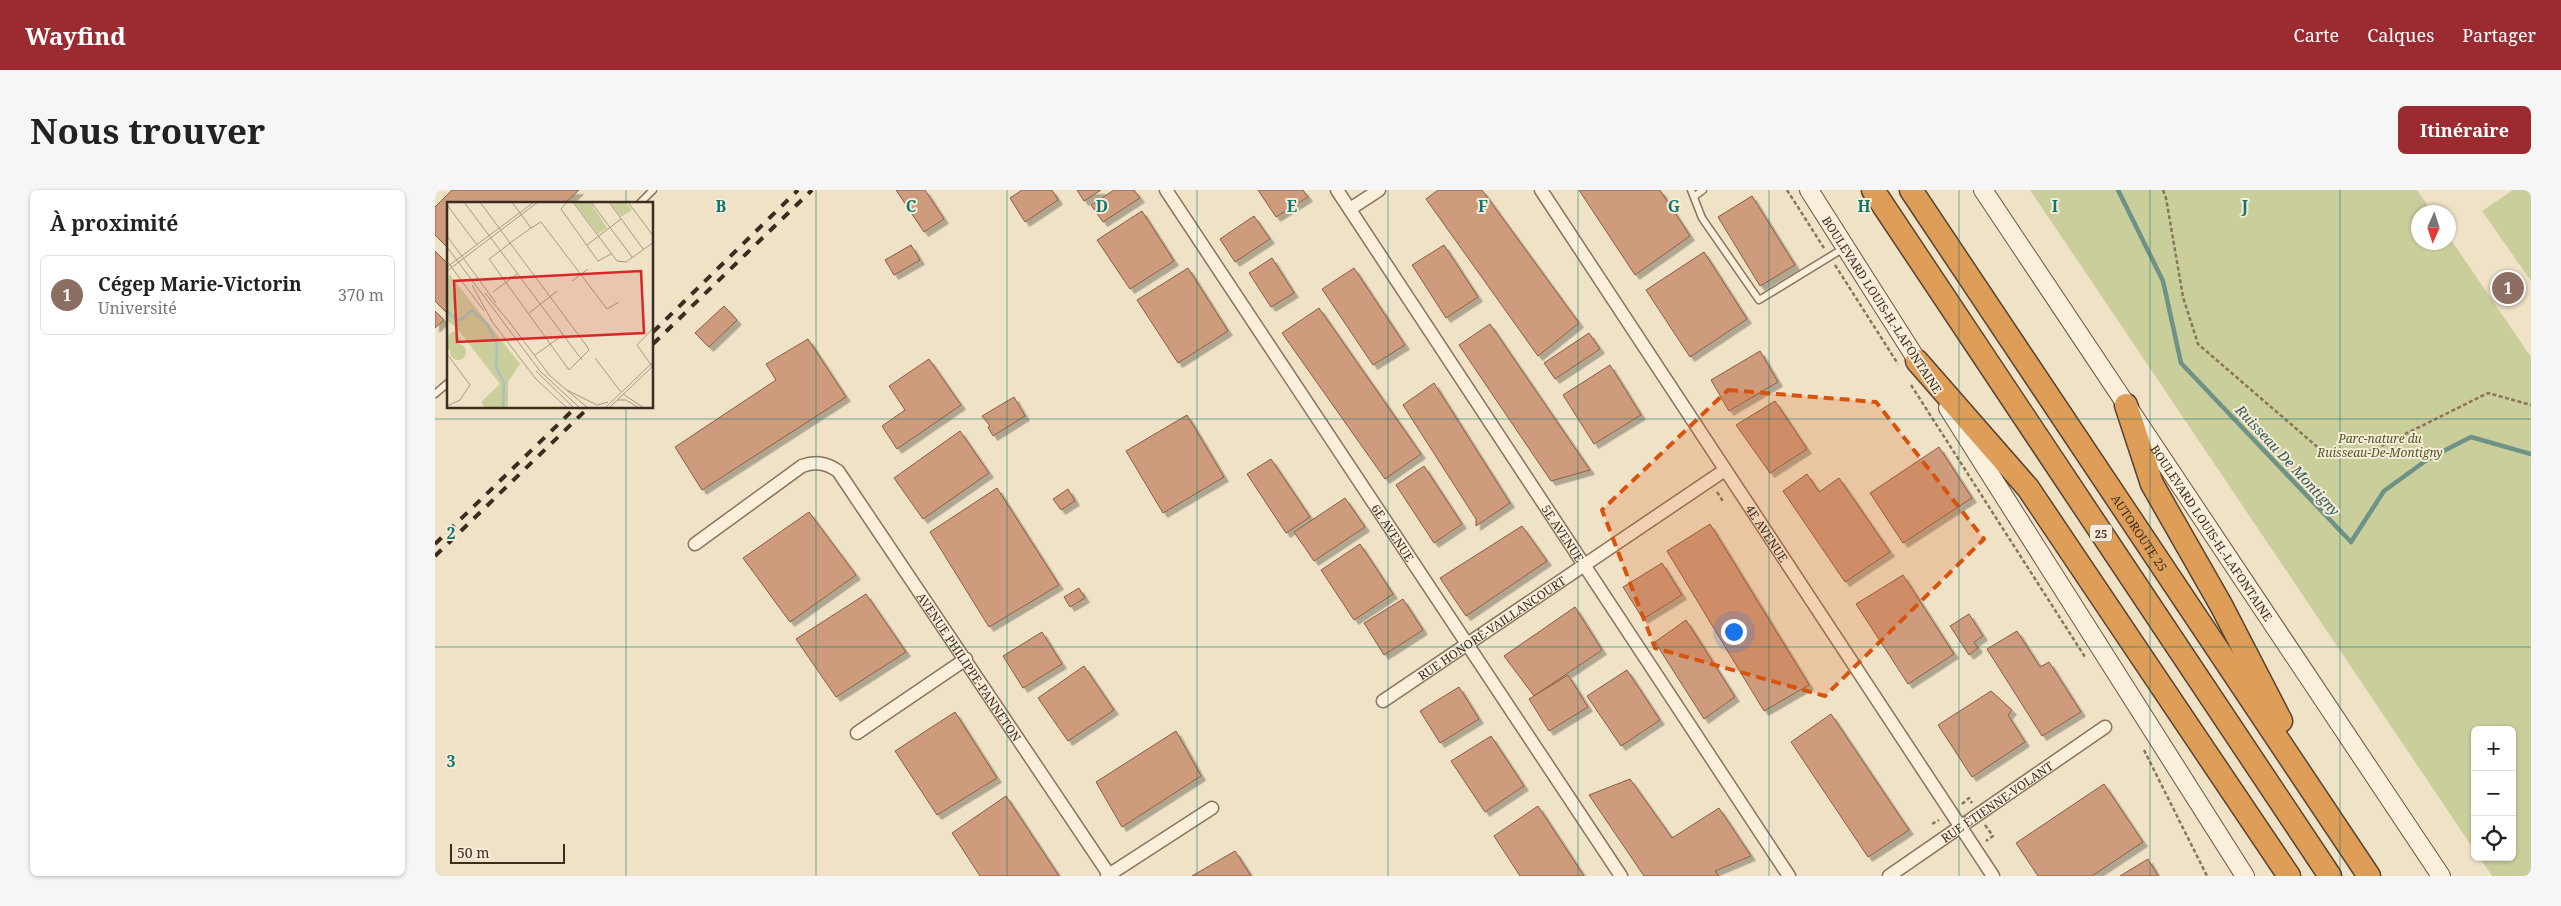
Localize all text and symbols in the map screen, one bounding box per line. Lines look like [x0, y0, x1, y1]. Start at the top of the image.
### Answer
text: Wayfind [25, 19, 126, 52]
text: Carte [2294, 23, 2339, 47]
text: Calques [2367, 23, 2434, 47]
text: Partager [2462, 23, 2536, 47]
button: Itinéraire [2398, 106, 2531, 154]
text: Nous trouver [30, 107, 265, 154]
text: B [716, 195, 727, 217]
text: C [906, 195, 917, 217]
text: D [1096, 195, 1108, 217]
text: E [1287, 195, 1297, 217]
text: F [1478, 195, 1488, 217]
text: G [1668, 195, 1680, 217]
text: H [1857, 195, 1871, 217]
text: I [2052, 195, 2058, 217]
text: J [2241, 195, 2249, 217]
inset map [447, 202, 654, 409]
north arrow [2411, 205, 2456, 250]
text: À proximité [50, 209, 178, 237]
street label: BOULEVARD LOUIS-H.-LAFONTAINE [1818, 213, 1946, 397]
pin: 1 [2492, 269, 2524, 307]
text: Cégep Marie-Victorin [98, 271, 302, 297]
text: 1 [62, 284, 72, 306]
text: 370 m [338, 284, 384, 306]
text: Université [98, 297, 177, 319]
water label: Ruisseau De Montigny [2231, 400, 2344, 519]
park label: Parc-nature du Ruisseau-De-Montigny [2316, 430, 2443, 461]
street label: BOULEVARD LOUIS-H.-LAFONTAINE [2147, 441, 2277, 624]
street label: AUTOROUTE 25 [2108, 491, 2172, 575]
street label: 6E AVENUE [1368, 500, 1418, 565]
street label: 5E AVENUE [1538, 501, 1588, 565]
street label: 4E AVENUE [1742, 501, 1792, 565]
text: 2 [446, 522, 456, 544]
road number: 25 [2090, 524, 2112, 542]
street label: RUE HONORÉ-VAILLANCOURT [1414, 571, 1569, 684]
street label: AVENUE PHILIPPE-PANNETON [913, 589, 1026, 745]
your location [1721, 619, 1747, 645]
map controls [2471, 726, 2516, 861]
button: + [2471, 726, 2516, 771]
text: 3 [446, 750, 456, 772]
street label: RUE ÉTIENNE-VOLANT [1937, 757, 2057, 846]
button: − [2471, 771, 2516, 816]
button: locate [2471, 816, 2516, 861]
scale bar [450, 841, 565, 864]
text: 50 m [457, 843, 490, 862]

